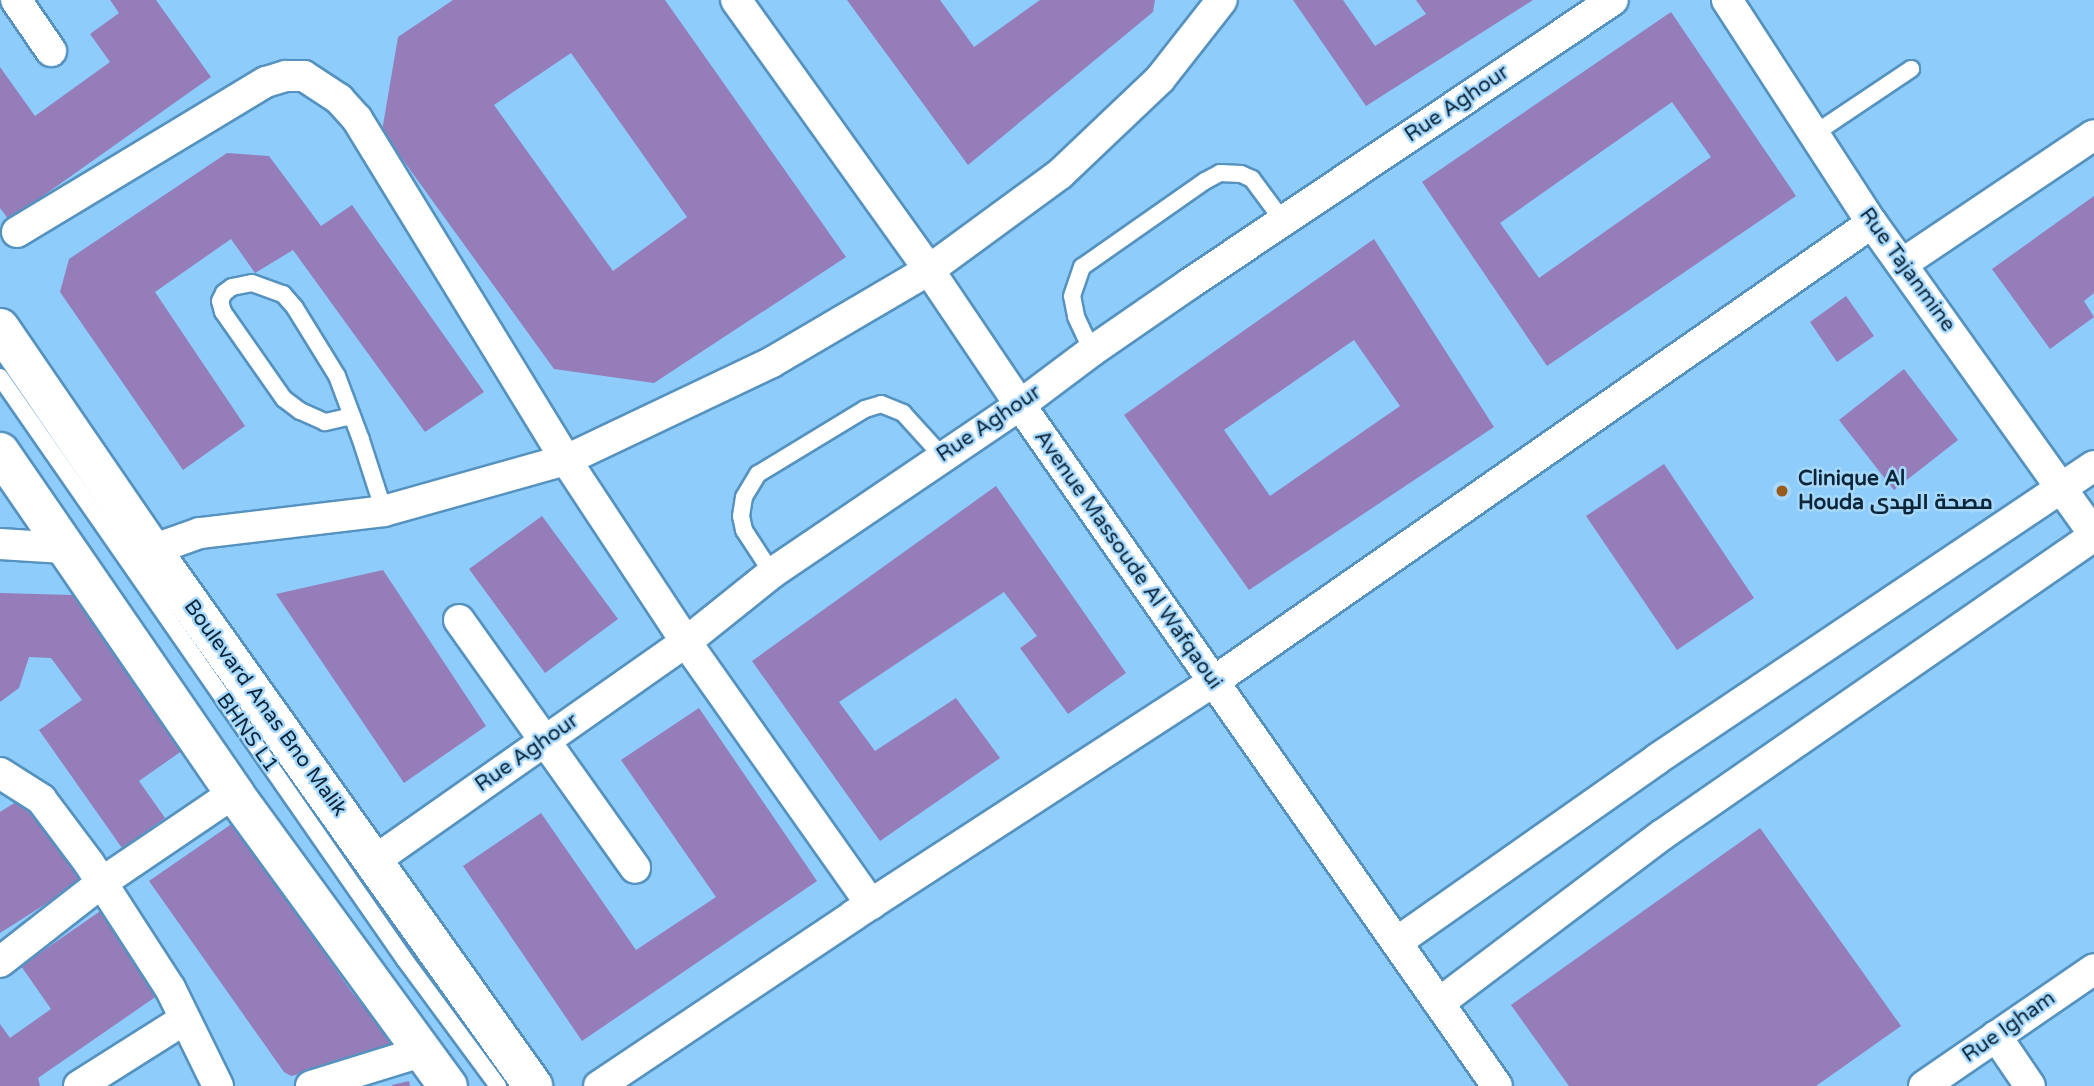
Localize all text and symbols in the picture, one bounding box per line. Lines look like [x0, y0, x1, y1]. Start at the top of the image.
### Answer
street label: Rue Aghour [1400, 60, 1514, 148]
street label: Rue Tajanmine [1854, 203, 1960, 337]
street label: Rue Aghour [932, 380, 1046, 468]
street label: Avenue Massoude Al Wafqaoui [1029, 426, 1227, 694]
place label: Clinique Al Houda مصحة الهدى [1798, 466, 1993, 516]
marker: Clinique Al Houda مصحة الهدى [1772, 481, 1792, 501]
street label: Boulevard Anas Bno Malik [178, 595, 352, 821]
street label: BHNS L1 [211, 689, 283, 777]
street label: Rue Aghour [471, 708, 583, 798]
street label: Rue Igham [1958, 986, 2060, 1068]

